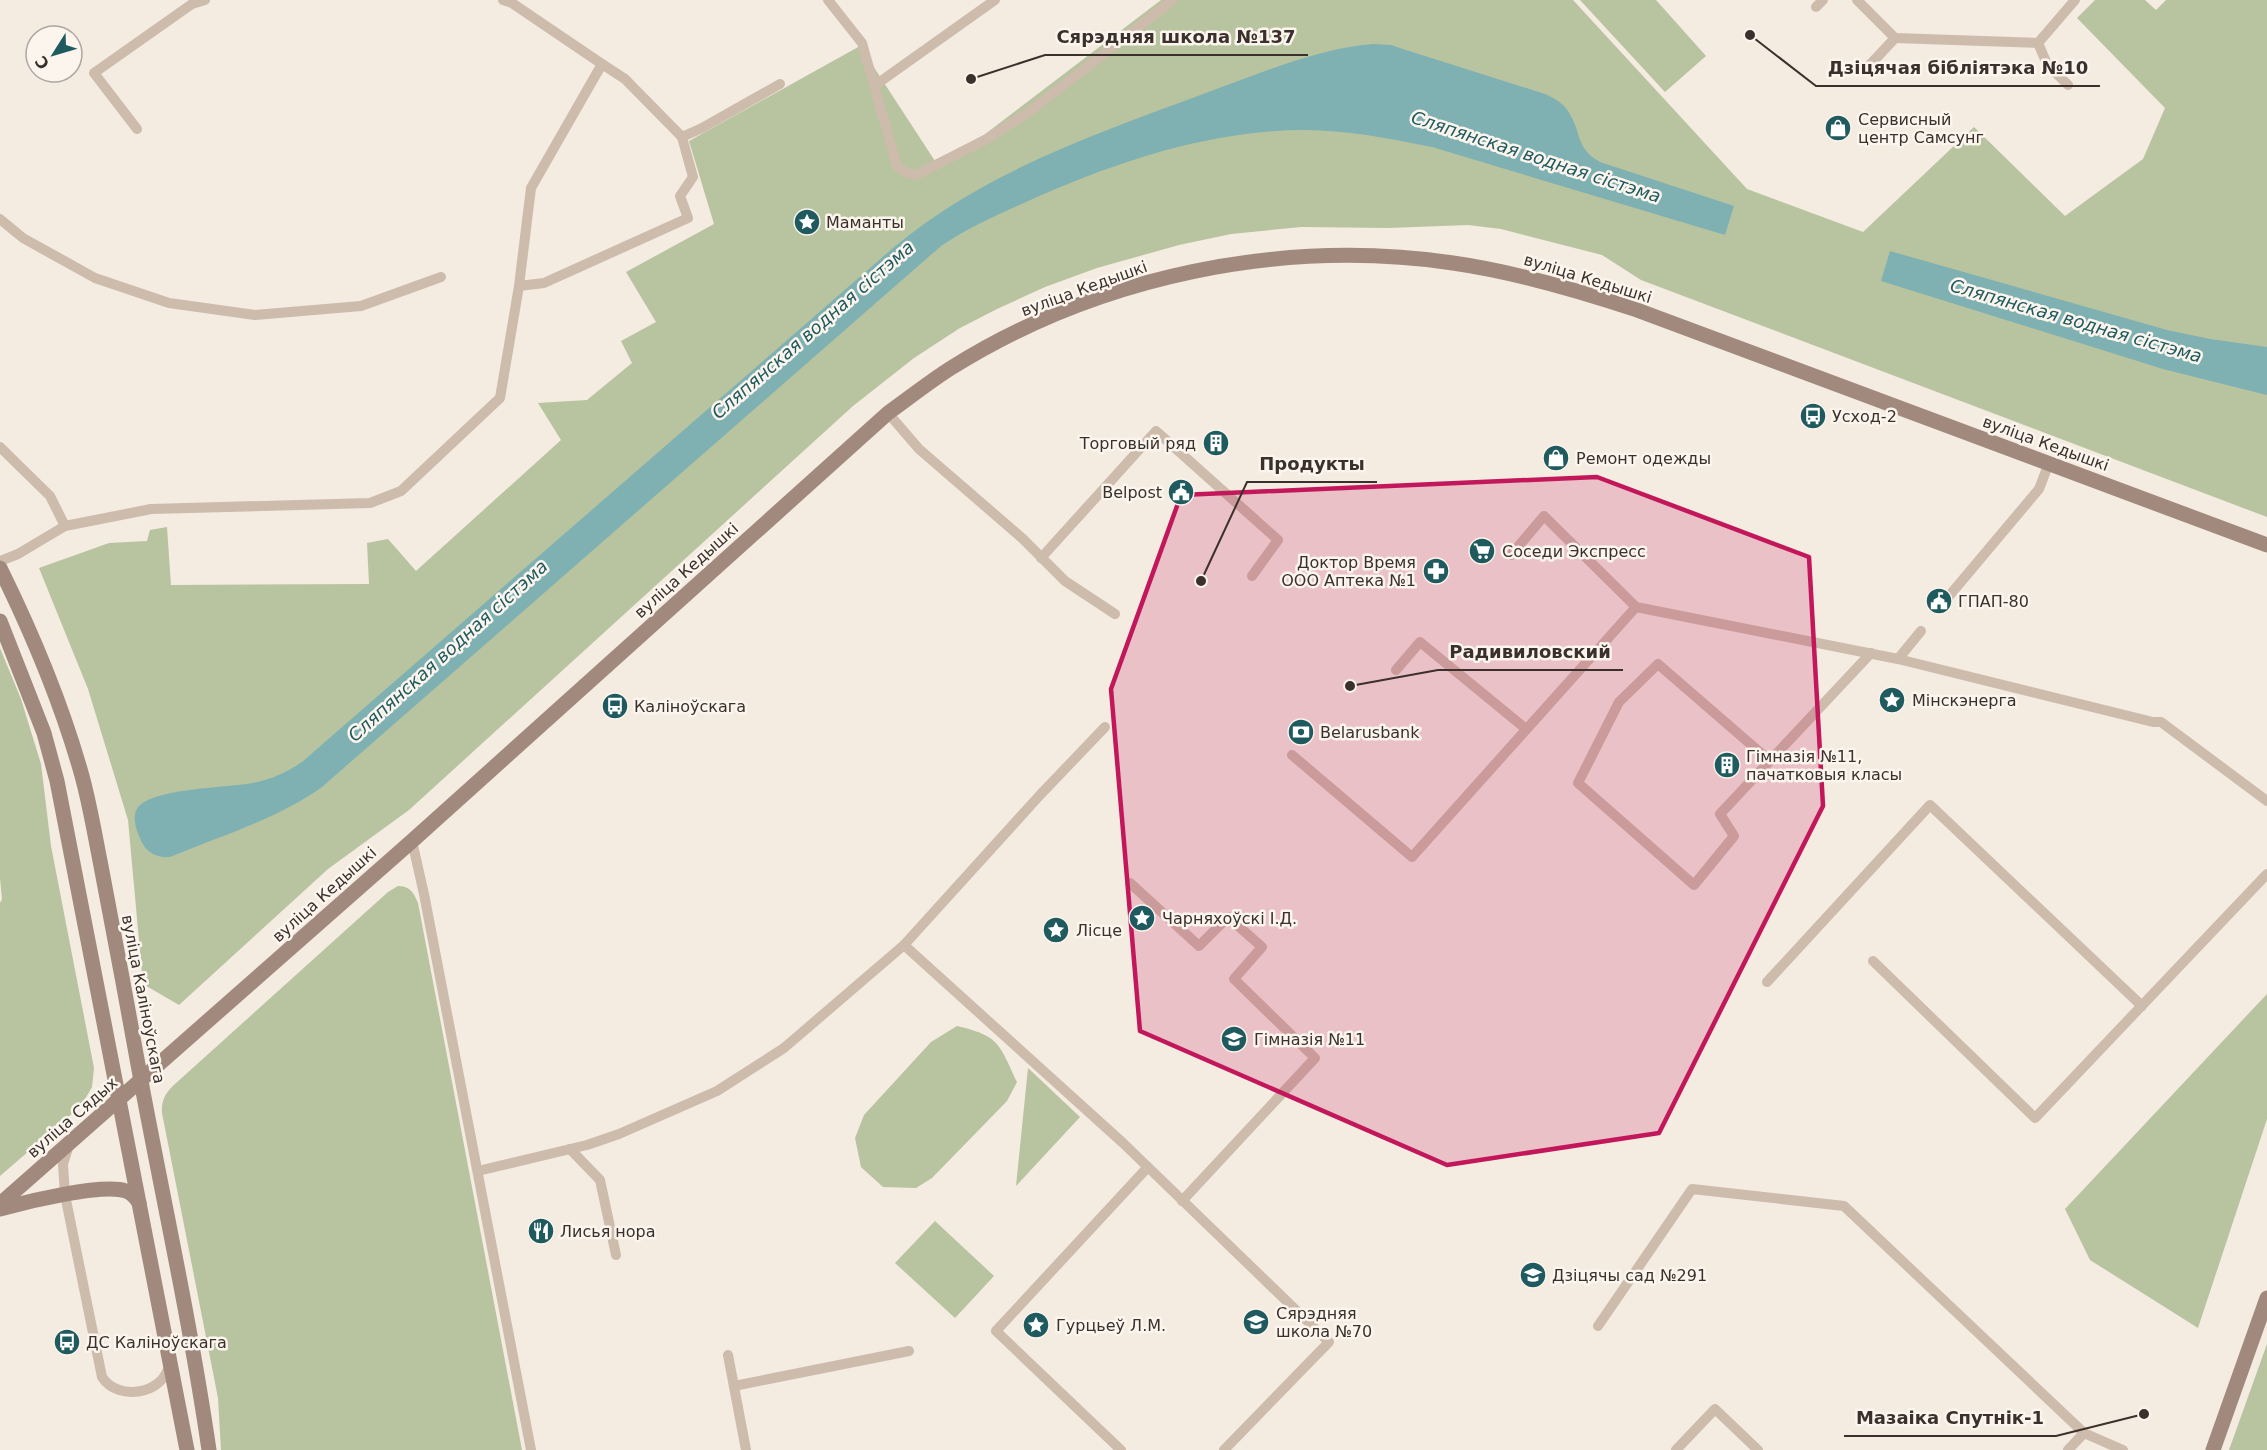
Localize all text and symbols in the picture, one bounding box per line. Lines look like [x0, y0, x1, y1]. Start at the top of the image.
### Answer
callout: Сярэдняя школа №137 [1045, 19, 1308, 55]
north arrow [24, 24, 84, 84]
text: Сярэдняя школа №137 [1056, 26, 1296, 47]
callout: Дзіцячая бібліятэка №10 [1816, 50, 2100, 86]
text: С [31, 52, 54, 73]
text: Дзіцячая бібліятэка №10 [1828, 57, 2088, 78]
water label: Сляпянская водная сістэма [1409, 106, 1663, 207]
place label: Сервисный центр Самсунг [1858, 110, 1984, 147]
shop icon: Сервисный центр Самсунг [1823, 113, 1853, 143]
place icon: Маманты [792, 207, 822, 237]
place label: Маманты [826, 213, 904, 232]
water label: Сляпянская водная сістэма [707, 236, 918, 423]
street label: вуліца Кедышкі [1521, 250, 1654, 307]
street label: вуліца Кедышкі [1018, 257, 1150, 320]
water label: Сляпянская водная сістэма [1948, 274, 2204, 367]
bus stop icon: Усход-2 [1798, 401, 1828, 431]
place label: Усход-2 [1832, 407, 1897, 426]
street label: вуліца Кедышкі [1980, 412, 2112, 475]
building icon: Торговый ряд [1201, 428, 1231, 458]
place label: Торговый ряд [1079, 434, 1196, 453]
shop icon: Ремонт одежды [1541, 443, 1571, 473]
callout: Продукты [1247, 446, 1377, 482]
place label: Ремонт одежды [1576, 449, 1711, 468]
text: Продукты [1259, 453, 1365, 474]
public building icon: Belpost [1166, 477, 1196, 507]
place label: Belpost [1102, 483, 1162, 502]
street label: вуліца Кедышкі [631, 519, 742, 622]
supermarket icon: Соседи Экспресс [1467, 536, 1497, 566]
place label: Соседи Экспресс [1502, 542, 1646, 561]
place label: Доктор Время ООО Аптека №1 [1281, 553, 1416, 590]
water label: Сляпянская водная сістэма [344, 556, 552, 746]
pharmacy icon: Доктор Время ООО Аптека №1 [1421, 556, 1451, 586]
public building icon: ГПАП-80 [1924, 586, 1954, 616]
place label: ГПАП-80 [1958, 592, 2029, 611]
callout: Радивиловский [1438, 634, 1623, 670]
text: Радивиловский [1449, 641, 1611, 662]
place icon: Мінскэнерга [1877, 685, 1907, 715]
bus stop icon: Каліноўскага [600, 691, 630, 721]
place label: Мінскэнерга [1912, 691, 2017, 710]
place label: Каліноўскага [634, 697, 746, 716]
bank icon: Belarusbank [1286, 717, 1316, 747]
place label: Belarusbank [1320, 723, 1420, 742]
place label: Гімназія №11, пачатковыя класы [1746, 747, 1902, 784]
building icon: Гімназія №11, пачатковыя класы [1712, 750, 1742, 780]
street label: вуліца Кедышкі [269, 843, 380, 946]
place icon: Чарняхоўскі І.Д. [1127, 903, 1157, 933]
place label: Чарняхоўскі І.Д. [1162, 909, 1297, 928]
street label: вуліца Каліноўскага [118, 913, 169, 1085]
place icon: Лісце [1041, 915, 1071, 945]
place label: Лісце [1076, 921, 1122, 940]
school or university icon: Гімназія №11 [1219, 1024, 1249, 1054]
place label: Гімназія №11 [1254, 1030, 1365, 1049]
street label: вуліца Сядых [23, 1073, 121, 1162]
restaurant icon: Лисья нора [526, 1216, 556, 1246]
place label: Лисья нора [560, 1222, 656, 1241]
school or university icon: Дзіцячы сад №291 [1518, 1260, 1548, 1290]
place label: Дзіцячы сад №291 [1552, 1266, 1707, 1285]
place label: Сярэдняя школа №70 [1276, 1304, 1372, 1341]
school or university icon: Сярэдняя школа №70 [1241, 1307, 1271, 1337]
place icon: Гурцьеў Л.М. [1021, 1310, 1051, 1340]
place label: Гурцьеў Л.М. [1056, 1316, 1166, 1335]
bus stop icon: ДС Каліноўскага [52, 1327, 82, 1357]
place label: ДС Каліноўскага [86, 1333, 227, 1352]
callout: Мазаіка Спутнік-1 [1844, 1400, 2056, 1436]
text: Мазаіка Спутнік-1 [1856, 1407, 2044, 1428]

